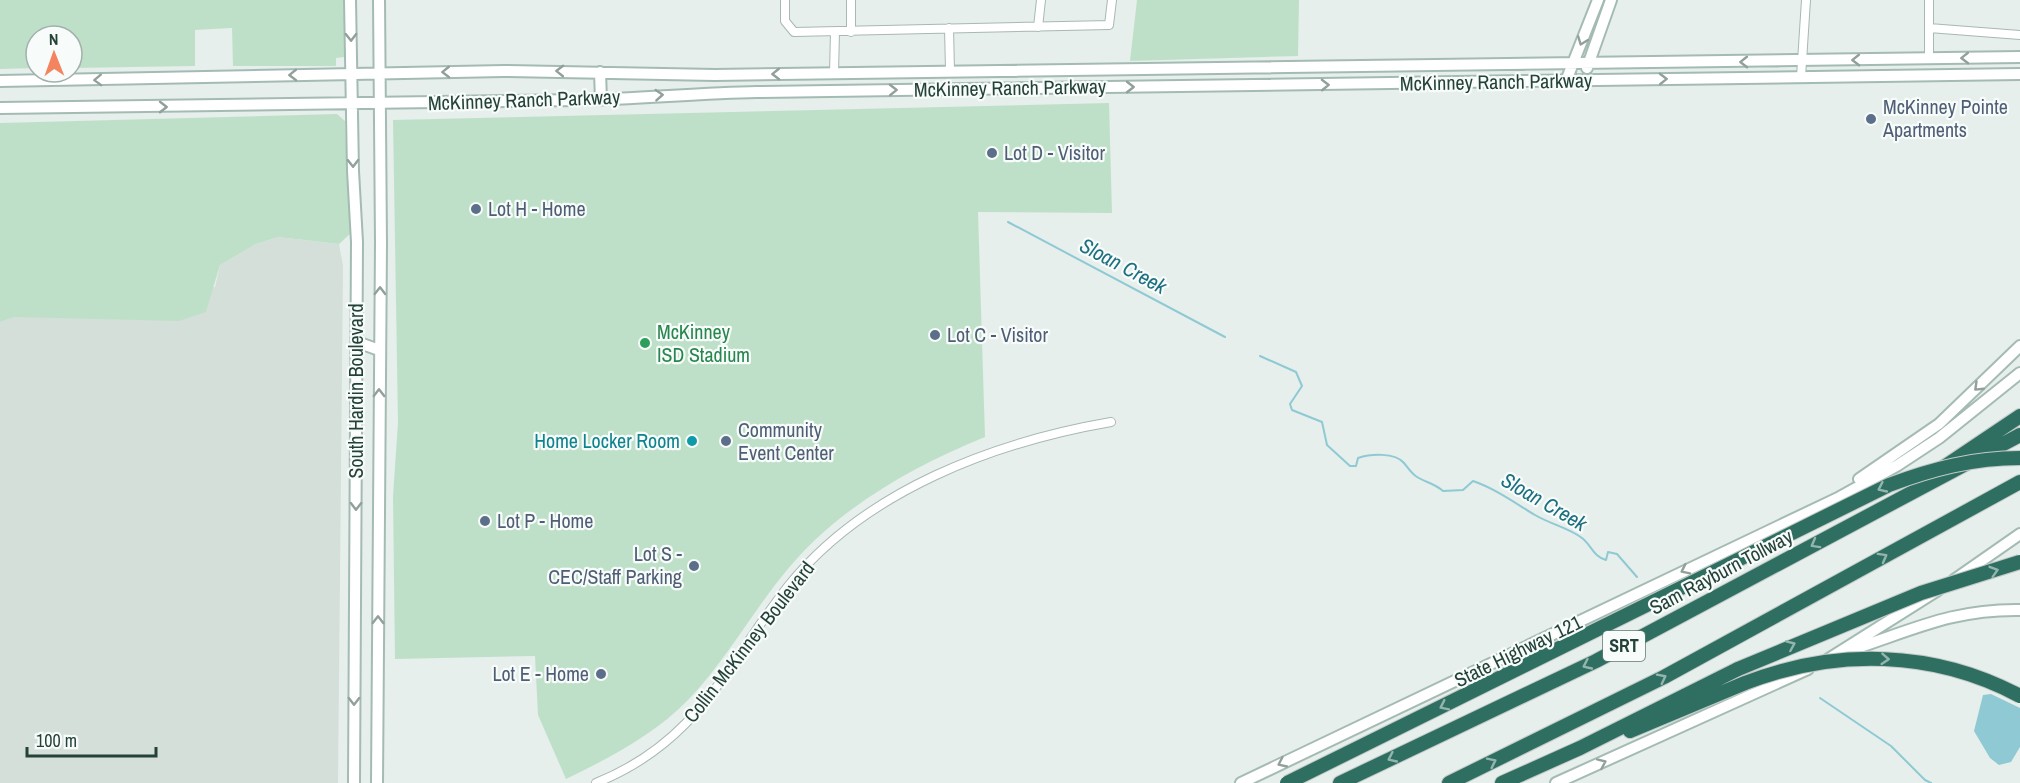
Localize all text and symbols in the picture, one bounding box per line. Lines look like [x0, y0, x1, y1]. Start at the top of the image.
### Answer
north arrow [24, 24, 84, 84]
text: N [49, 28, 59, 50]
one-way arrow [345, 33, 357, 42]
one-way arrow [1577, 35, 1590, 45]
one-way arrow [1960, 52, 1969, 64]
one-way arrow [1851, 54, 1860, 66]
one-way arrow [1739, 55, 1748, 68]
one-way arrow [555, 65, 564, 77]
one-way arrow [441, 66, 450, 79]
street label: McKinney Ranch Parkway [1400, 66, 1593, 97]
one-way arrow [771, 68, 780, 80]
one-way arrow [289, 69, 298, 81]
street label: McKinney Ranch Parkway [914, 72, 1107, 103]
one-way arrow [1659, 73, 1668, 86]
one-way arrow [94, 74, 103, 86]
one-way arrow [1320, 79, 1329, 91]
one-way arrow [1126, 81, 1135, 93]
street label: McKinney Ranch Parkway [427, 83, 621, 116]
one-way arrow [889, 84, 898, 96]
one-way arrow [655, 89, 664, 102]
place label: McKinney Pointe Apartments [1882, 93, 2008, 143]
one-way arrow [159, 101, 168, 113]
marker: McKinney Pointe Apartments [1864, 112, 1878, 126]
place label: Lot D - Visitor [1004, 139, 1105, 166]
marker: Lot D - Visitor [985, 146, 999, 160]
one-way arrow [347, 159, 359, 168]
place label: Lot H - Home [488, 195, 586, 222]
marker: Lot H - Home [469, 202, 483, 216]
water label: Sloan Creek [1075, 231, 1173, 301]
one-way arrow [374, 287, 386, 296]
street label: South Hardin Boulevard [342, 303, 369, 479]
place label: McKinney ISD Stadium [657, 318, 750, 368]
place label: Lot C - Visitor [947, 321, 1048, 348]
marker: Lot C - Visitor [928, 328, 942, 342]
marker: McKinney ISD Stadium [638, 336, 652, 350]
one-way arrow [1974, 380, 1984, 391]
one-way arrow [373, 389, 385, 398]
place label: Community Event Center [738, 416, 834, 466]
place label: Home Locker Room [534, 427, 680, 454]
marker: Home Locker Room [685, 434, 699, 448]
marker: Community Event Center [719, 434, 733, 448]
water label: Sloan Creek [1496, 465, 1594, 539]
one-way arrow [1878, 481, 1889, 493]
one-way arrow [350, 501, 362, 510]
place label: Lot P - Home [497, 507, 593, 534]
marker: Lot P - Home [478, 514, 492, 528]
street label: Sam Rayburn Tollway [1645, 522, 1798, 621]
one-way arrow [1811, 537, 1821, 548]
place label: Lot S - CEC/Staff Parking [548, 540, 683, 590]
one-way arrow [1876, 553, 1887, 564]
street label: Collin McKinney Boulevard [677, 555, 820, 728]
marker: Lot S - CEC/Staff Parking [687, 559, 701, 573]
one-way arrow [1680, 563, 1691, 575]
one-way arrow [1988, 566, 1999, 578]
street label: State Highway 121 [1450, 608, 1586, 693]
one-way arrow [372, 615, 384, 624]
road number: SRT [1603, 631, 1645, 661]
one-way arrow [1785, 640, 1796, 652]
one-way arrow [1880, 652, 1889, 665]
one-way arrow [1582, 658, 1593, 670]
place label: Lot E - Home [492, 660, 589, 687]
marker: Lot E - Home [594, 667, 608, 681]
one-way arrow [1656, 674, 1667, 686]
one-way arrow [348, 696, 360, 705]
one-way arrow [1440, 699, 1451, 711]
scale bar [27, 720, 156, 758]
text: 100 m [36, 728, 77, 753]
one-way arrow [1387, 750, 1398, 762]
one-way arrow [1278, 756, 1289, 768]
one-way arrow [1485, 758, 1496, 770]
one-way arrow [1595, 758, 1606, 770]

